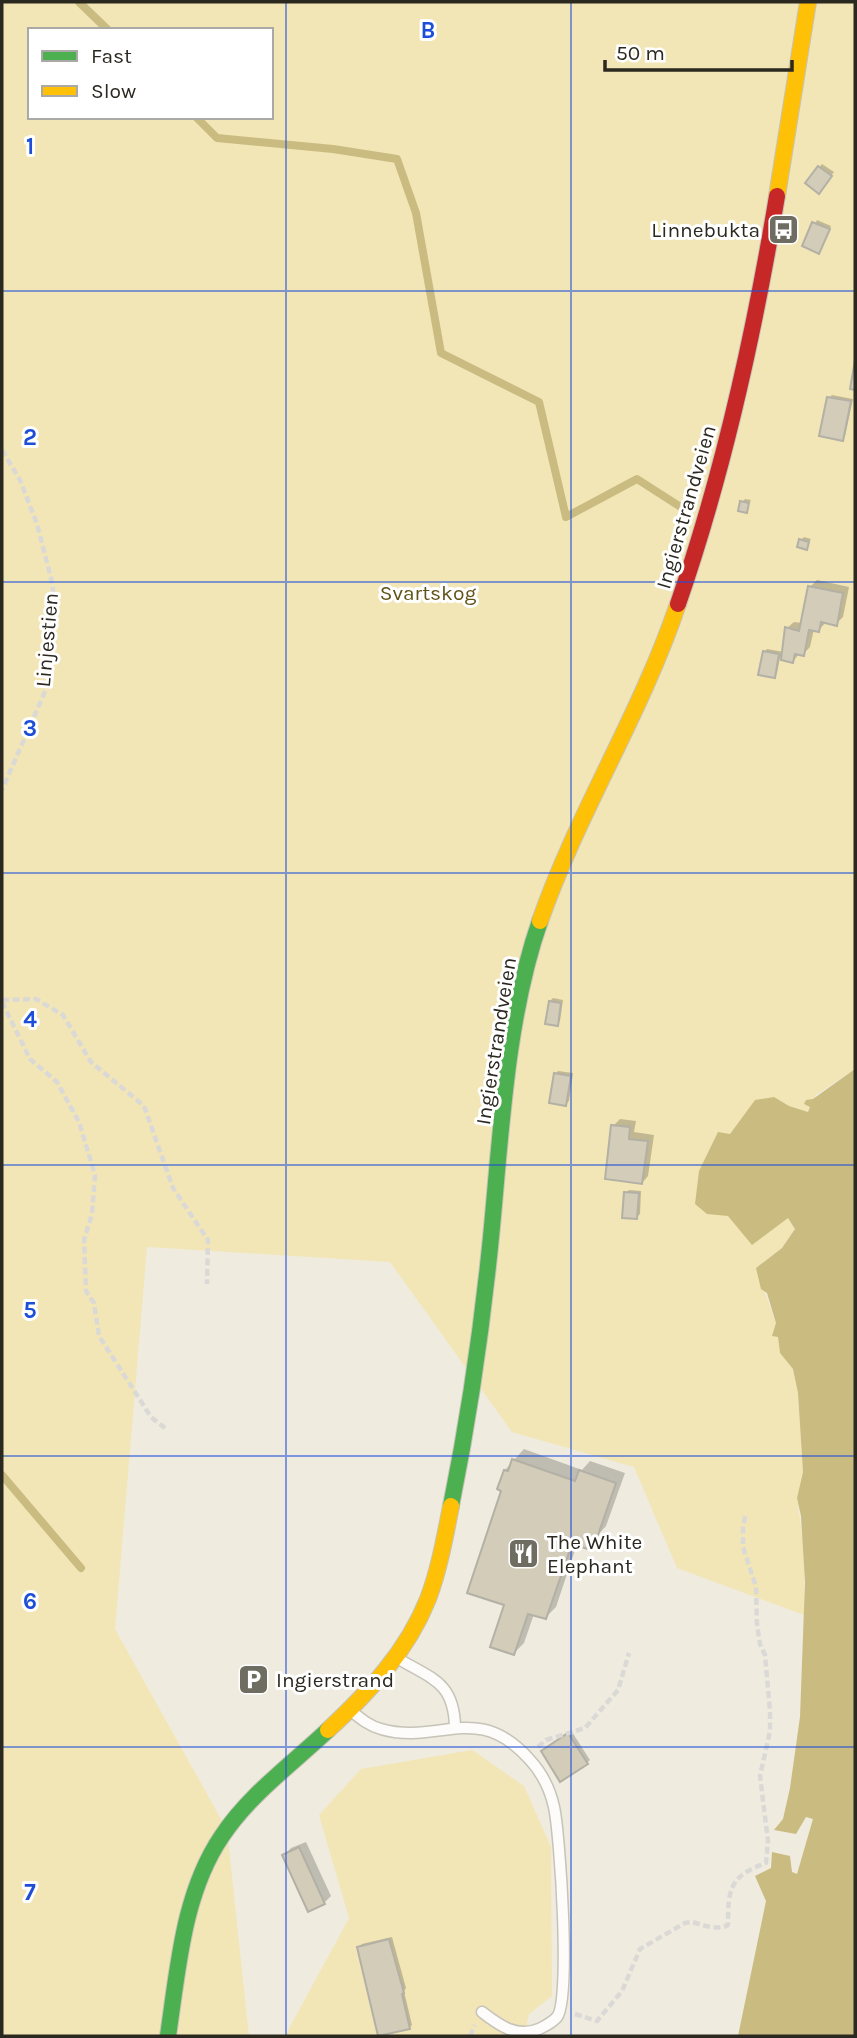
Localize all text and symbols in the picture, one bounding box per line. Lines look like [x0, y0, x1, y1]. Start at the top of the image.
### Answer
text: B [421, 17, 435, 44]
legend [28, 28, 273, 119]
scale bar [605, 28, 792, 72]
text: 50 m [616, 41, 665, 65]
text: Fast [91, 44, 132, 68]
text: Slow [91, 79, 136, 103]
text: 1 [26, 133, 34, 160]
bus stop icon: Linnebukta [766, 213, 800, 247]
place label: Linnebukta [651, 218, 760, 242]
street label: Ingierstrandveien [651, 422, 721, 592]
text: 2 [23, 424, 37, 451]
park label: Svartskog [380, 581, 476, 605]
street label: Linjestien [31, 592, 63, 688]
text: 3 [23, 715, 37, 742]
street label: Ingierstrandveien [471, 956, 521, 1126]
text: 4 [23, 1006, 37, 1033]
text: 5 [23, 1297, 37, 1324]
place label: The White Elephant [547, 1530, 642, 1578]
restaurant icon: The White Elephant [507, 1537, 541, 1571]
text: 6 [23, 1588, 37, 1615]
parking icon: Ingierstrand [236, 1663, 270, 1697]
place label: Ingierstrand [276, 1668, 394, 1692]
text: 7 [24, 1879, 36, 1906]

